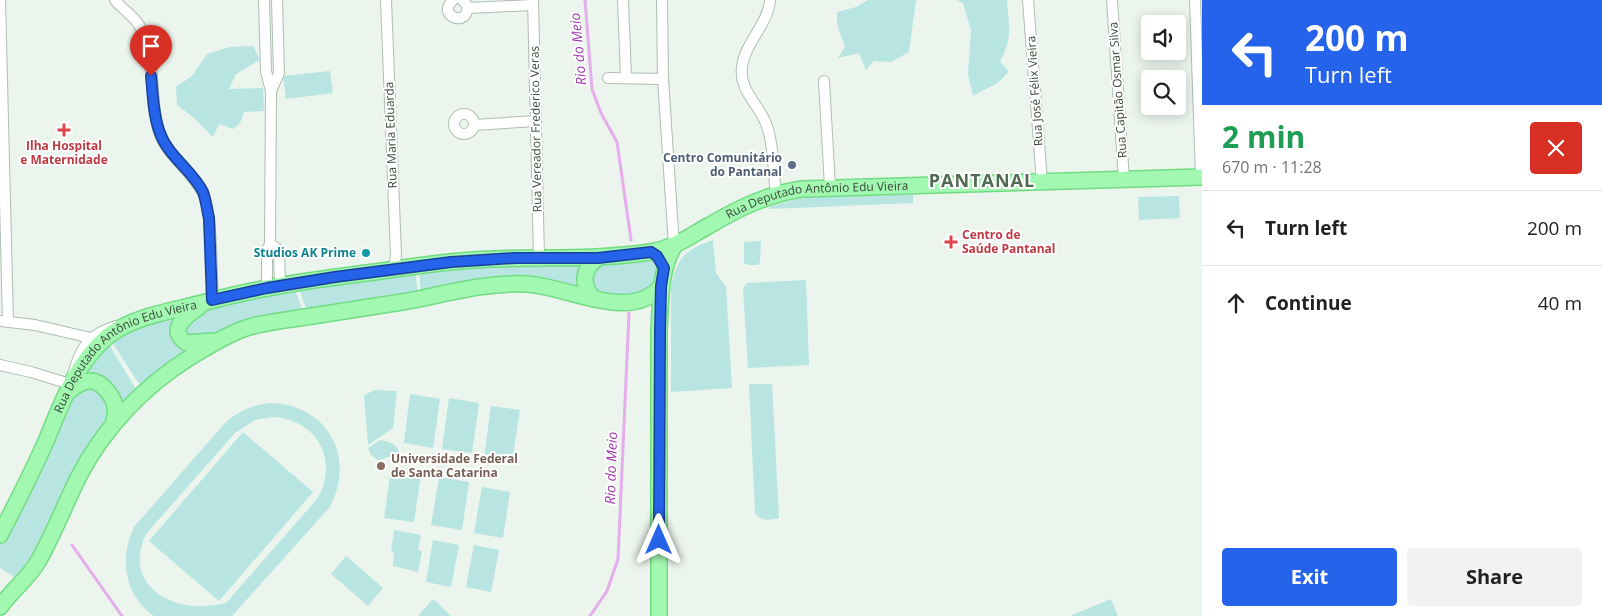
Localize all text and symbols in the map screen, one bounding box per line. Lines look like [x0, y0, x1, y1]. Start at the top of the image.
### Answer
water label: Rio do Meio [565, 12, 590, 86]
text: 200 m [1305, 14, 1409, 61]
map controls [1141, 15, 1186, 115]
button: sound [1141, 15, 1186, 60]
icon: left [1222, 20, 1287, 85]
street label: Rua Capitão Osmar Silva [1104, 21, 1131, 159]
pin [130, 25, 172, 76]
icon: arrive [137, 32, 165, 60]
street label: Rua José Félix Vieira [1022, 35, 1047, 147]
street label: Rua Vereador Frederico Veras [526, 45, 545, 212]
text: Turn left [1305, 59, 1392, 89]
button: search [1141, 70, 1186, 115]
street label: Rua Maria Eduarda [380, 81, 401, 189]
text: 2 min [1222, 116, 1305, 157]
button: close [1530, 122, 1582, 174]
marker: Ilha Hospital e Maternidade [57, 123, 71, 137]
place label: Ilha Hospital e Maternidade [20, 137, 108, 168]
place label: Centro Comunitário do Pantanal [663, 149, 782, 180]
text: 670 m · 11:28 [1222, 156, 1322, 178]
marker: Centro Comunitário do Pantanal [786, 159, 798, 171]
district label: PANTANAL [929, 168, 1035, 192]
street label: Rua Deputado Antônio Edu Vieira [723, 177, 909, 223]
icon: left [1222, 214, 1250, 242]
text: Turn left [1265, 215, 1347, 241]
text: 200 m [1527, 215, 1582, 241]
place label: Centro de Saúde Pantanal [962, 226, 1055, 257]
marker: Centro de Saúde Pantanal [944, 235, 958, 249]
place label: Studios AK Prime [254, 244, 356, 261]
marker: Studios AK Prime [360, 247, 372, 259]
icon: ahead [1222, 289, 1250, 317]
text: Continue [1265, 290, 1352, 316]
text: 40 m [1538, 290, 1582, 316]
street label: Rua Deputado Antônio Edu Vieira [50, 296, 198, 415]
water label: Rio do Meio [600, 431, 621, 505]
place label: Universidade Federal de Santa Catarina [391, 450, 518, 481]
marker: Universidade Federal de Santa Catarina [375, 460, 387, 472]
position arrow [632, 513, 684, 565]
button: Exit [1222, 548, 1397, 606]
button: Share [1407, 548, 1582, 606]

